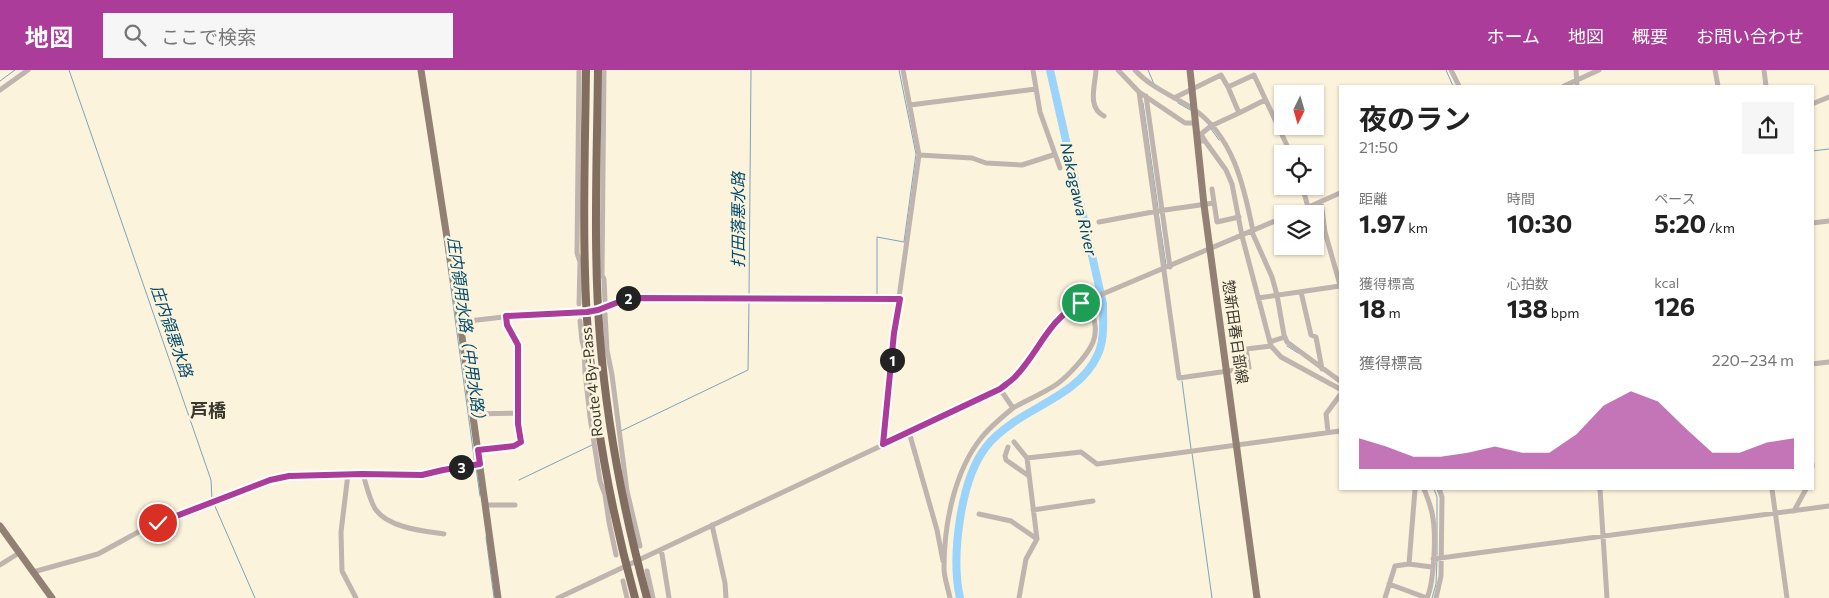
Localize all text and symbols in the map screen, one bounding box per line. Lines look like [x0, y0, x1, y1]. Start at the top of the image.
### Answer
search box [103, 13, 453, 58]
icon: search [121, 21, 149, 49]
text: 地図 [25, 22, 73, 51]
text: ここで検索 [161, 25, 256, 48]
text: ホーム [1487, 25, 1540, 47]
text: 地図 [1568, 25, 1604, 47]
text: 概要 [1632, 25, 1668, 47]
text: お問い合わせ [1696, 25, 1804, 47]
north arrow [1274, 85, 1324, 135]
map controls [1274, 85, 1324, 255]
text: 夜のラン [1359, 101, 1471, 135]
button: share [1742, 102, 1794, 154]
text: 21:50 [1359, 137, 1398, 156]
water label: Nakagawa River [1057, 140, 1102, 258]
button: locate [1274, 145, 1324, 195]
water label: 打田落悪水路 [728, 170, 747, 268]
text: 距離 [1359, 190, 1387, 207]
text: 時間 [1507, 190, 1535, 207]
text: ペース [1654, 190, 1696, 207]
button: layers [1274, 205, 1324, 255]
text: 1.97 [1359, 208, 1406, 238]
text: 10:30 [1507, 208, 1572, 238]
text: 5:20 [1654, 208, 1706, 238]
text: km [1406, 219, 1428, 236]
text: /km [1706, 219, 1735, 236]
water label: 庄内領用水路（中用水路） [445, 236, 490, 428]
text: kcal [1654, 274, 1679, 291]
text: 獲得標高 [1359, 275, 1415, 292]
text: 心拍数 [1507, 275, 1549, 292]
street label: 惣新田春日部線 [1220, 279, 1252, 385]
water label: 庄内領悪水路 [148, 282, 198, 381]
pin [1060, 282, 1102, 324]
pin: 2 [616, 286, 640, 310]
icon: arrive [1067, 289, 1095, 317]
text: 2 [625, 290, 632, 307]
text: 126 [1654, 291, 1695, 321]
text: 18 [1359, 293, 1386, 323]
text: 138 [1507, 293, 1548, 323]
text: m [1386, 304, 1401, 321]
text: bpm [1548, 304, 1579, 321]
street label: Route 4 By-Pass [576, 326, 606, 438]
pin: 1 [880, 348, 904, 372]
text: 220–234 m [1712, 350, 1794, 369]
text: 1 [889, 352, 896, 369]
text: 獲得標高 [1359, 353, 1423, 372]
district label: 芦橋 [190, 399, 226, 421]
pin: 3 [448, 454, 474, 480]
text: 3 [457, 459, 466, 476]
pin [137, 502, 179, 544]
icon: check [144, 509, 172, 537]

